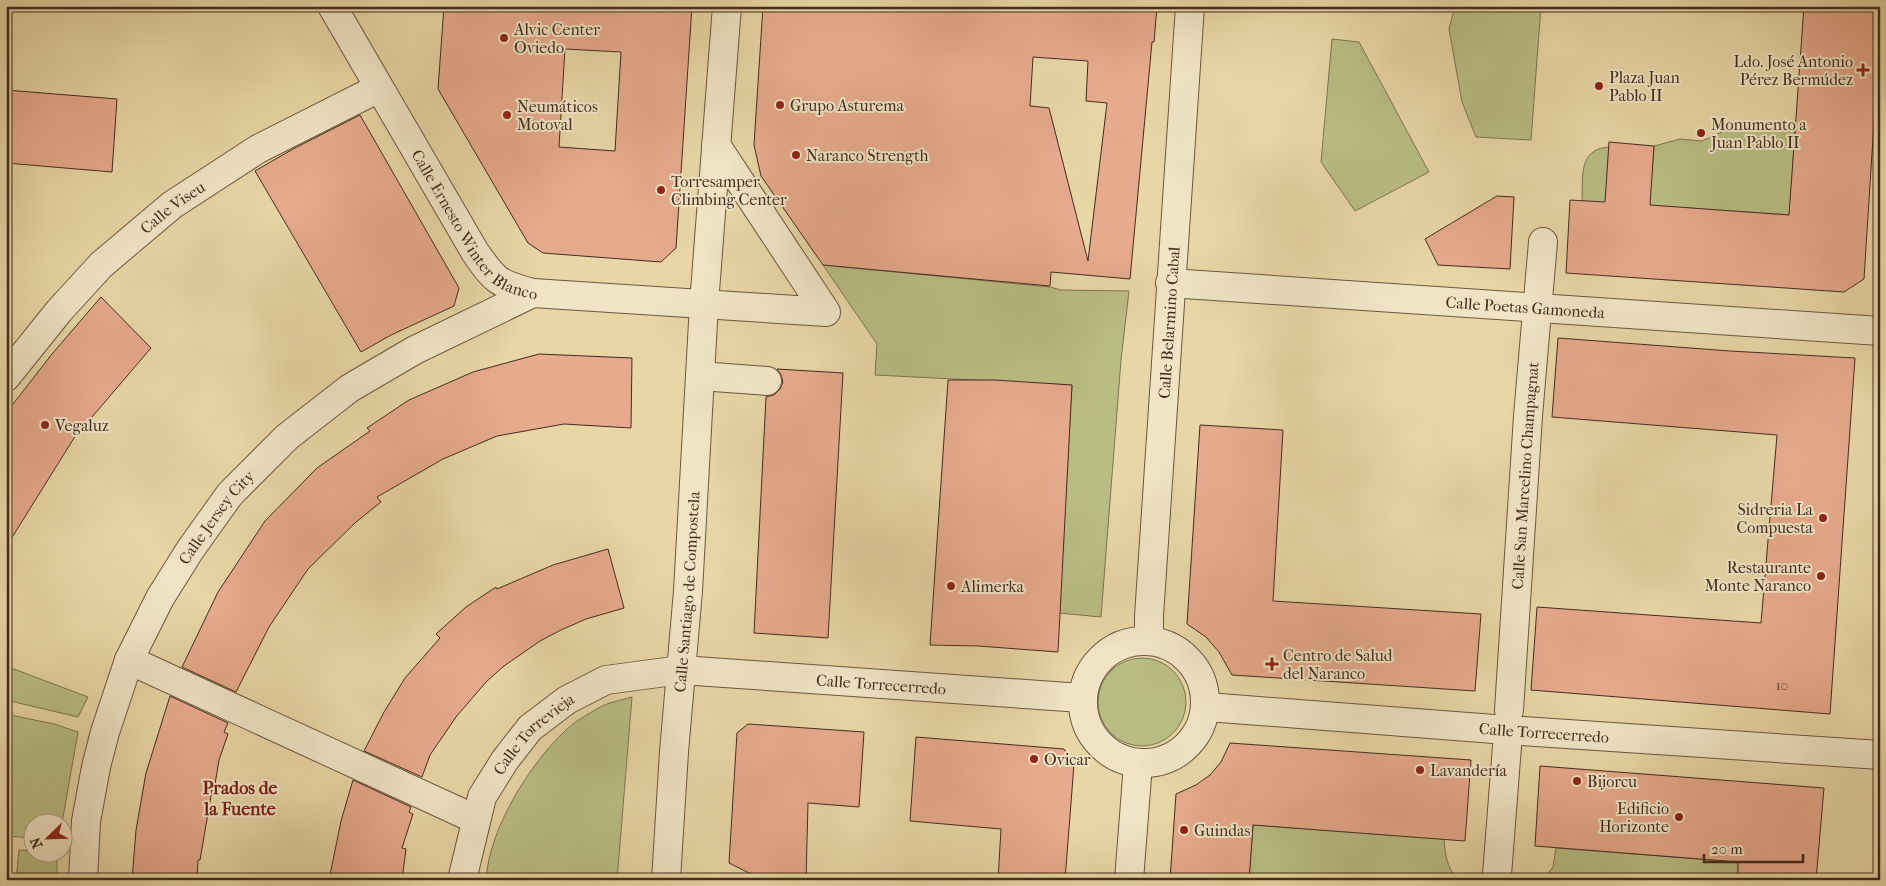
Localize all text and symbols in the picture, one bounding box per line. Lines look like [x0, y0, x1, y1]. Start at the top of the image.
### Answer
place label: Alvic Center Oviedo [513, 20, 600, 57]
marker: Alvic Center Oviedo [498, 32, 510, 44]
place label: Ldo. José Antonio Pérez Bermúdez [1734, 52, 1853, 89]
marker: Ldo. José Antonio Pérez Bermúdez [1857, 64, 1869, 76]
place label: Plaza Juan Pablo II [1609, 68, 1681, 105]
marker: Plaza Juan Pablo II [1593, 80, 1605, 92]
place label: Grupo Asturema [790, 96, 904, 115]
place label: Neumáticos Motoval [517, 97, 598, 134]
marker: Grupo Asturema [774, 99, 786, 111]
marker: Neumáticos Motoval [501, 109, 513, 121]
place label: Monumento a Juan Pablo II [1709, 115, 1807, 152]
marker: Monumento a Juan Pablo II [1695, 127, 1707, 139]
street label: Calle Ernesto Winter Blanco [407, 146, 538, 303]
place label: Naranco Strength [806, 146, 929, 165]
marker: Naranco Strength [790, 149, 802, 161]
place label: Torresamper Climbing Center [671, 172, 787, 209]
street label: Calle Viseu [136, 177, 209, 238]
marker: Torresamper Climbing Center [655, 184, 667, 196]
street label: Calle Belarmino Cabal [1155, 245, 1184, 399]
street label: Calle Poetas Gamoneda [1445, 293, 1606, 322]
street label: Calle San Marcelino Champagnat [1508, 361, 1543, 590]
place label: Vegaluz [54, 416, 109, 435]
marker: Vegaluz [39, 419, 51, 431]
street label: Calle Jersey City [174, 466, 259, 568]
street label: Calle Santiago de Compostela [670, 490, 704, 693]
place label: Sidreria La Compuesta [1736, 500, 1814, 537]
marker: Sidreria La Compuesta [1817, 512, 1829, 524]
place label: Restaurante Monte Naranco [1705, 558, 1811, 595]
marker: Restaurante Monte Naranco [1815, 570, 1827, 582]
place label: Alimerka [960, 577, 1025, 596]
marker: Alimerka [945, 580, 957, 592]
place label: Centro de Salud del Naranco [1283, 646, 1393, 683]
marker: Centro de Salud del Naranco [1265, 657, 1279, 671]
street label: Calle Torrecerredo [815, 670, 947, 698]
house number: 10 [1776, 677, 1788, 694]
street label: Calle Torrevieja [489, 689, 578, 778]
street label: Calle Torrecerredo [1478, 719, 1610, 747]
place label: Ovicar [1044, 750, 1091, 769]
marker: Ovicar [1028, 753, 1040, 765]
place label: Lavandería [1430, 761, 1507, 780]
marker: Lavandería [1414, 764, 1426, 776]
place label: Bijorcu [1587, 772, 1637, 791]
marker: Bijorcu [1571, 775, 1583, 787]
district label: Prados de la Fuente [203, 778, 278, 820]
place label: Edificio Horizonte [1599, 799, 1669, 836]
marker: Edificio Horizonte [1673, 811, 1685, 823]
north arrow [22, 814, 72, 864]
place label: Guindas [1194, 821, 1250, 840]
marker: Guindas [1178, 824, 1190, 836]
scale bar [1704, 831, 1802, 863]
text: N [26, 834, 46, 851]
text: 20 m [1711, 840, 1743, 858]

